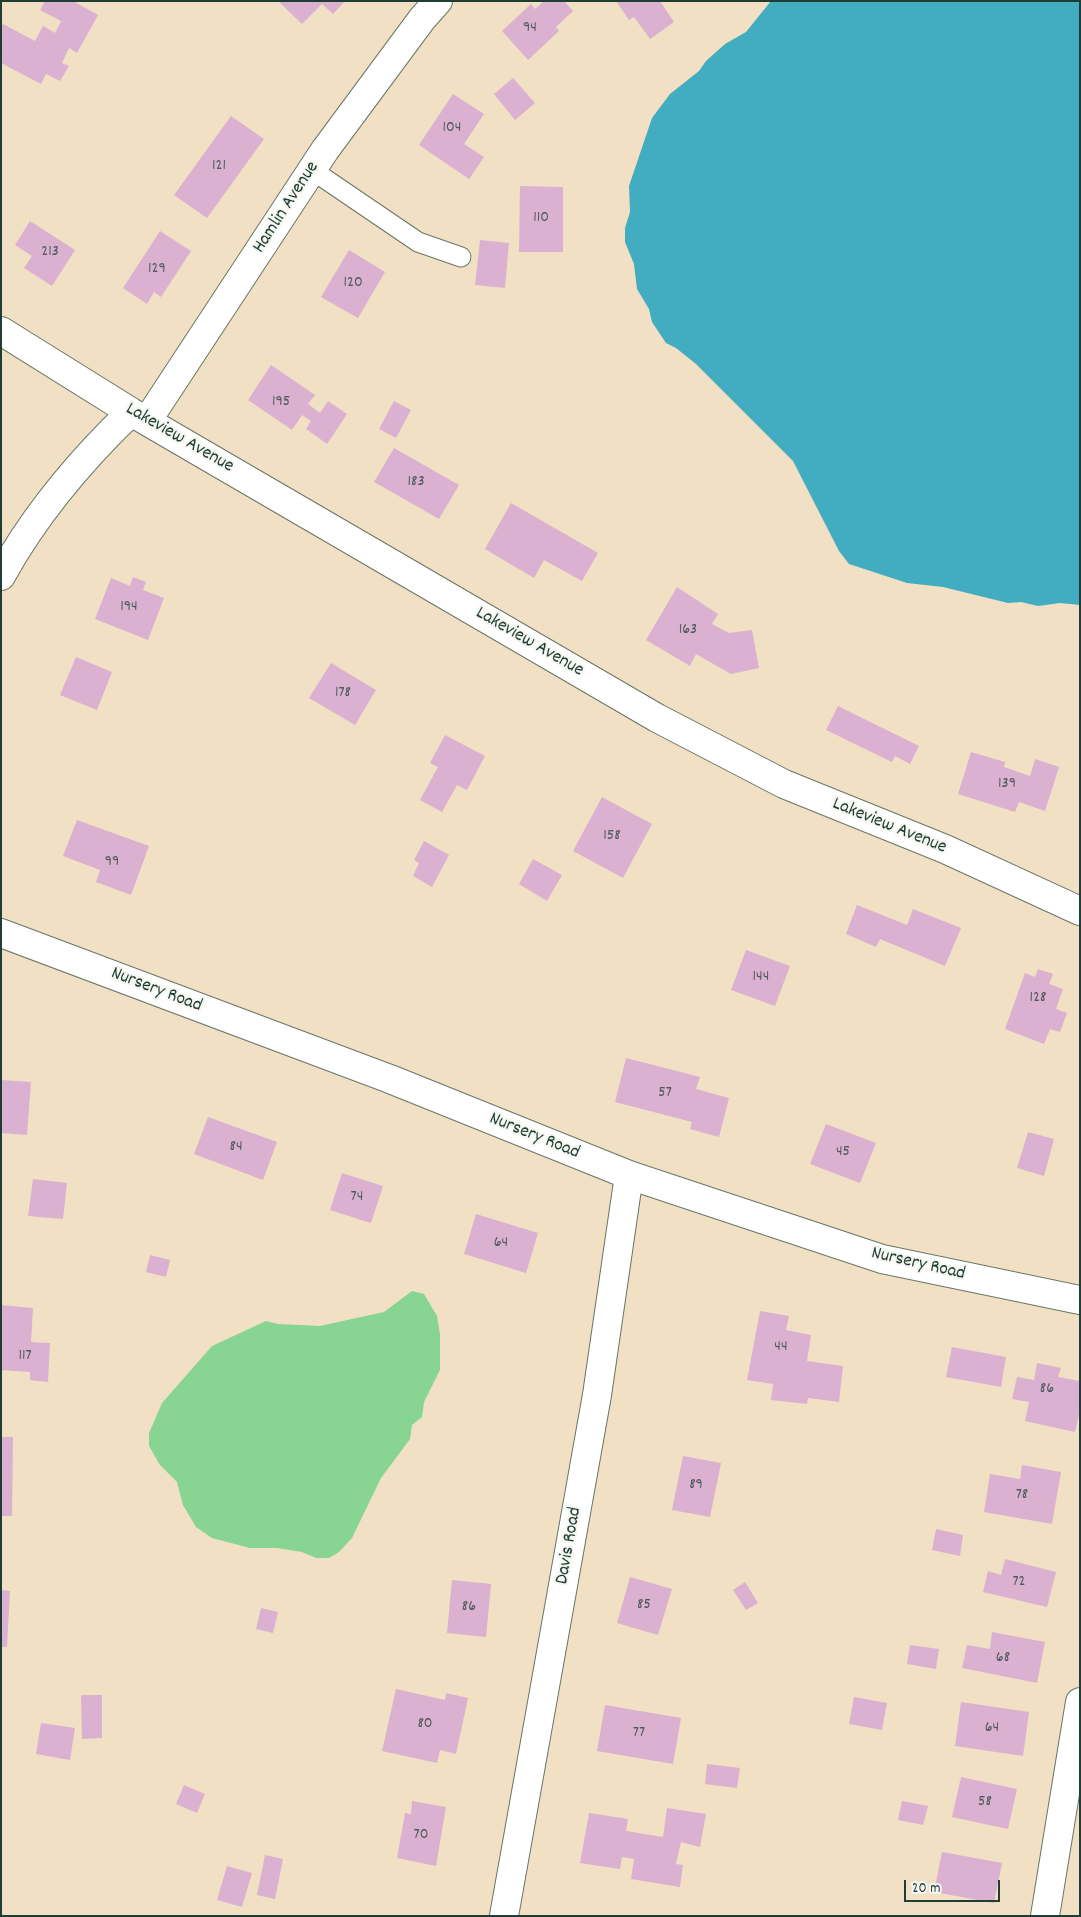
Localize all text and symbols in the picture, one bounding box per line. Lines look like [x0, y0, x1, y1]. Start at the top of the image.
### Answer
house number: 94 [523, 19, 537, 39]
house number: 104 [443, 119, 461, 139]
house number: 121 [212, 157, 226, 177]
street label: Hamlin Avenue [249, 158, 325, 258]
house number: 110 [533, 209, 549, 229]
house number: 213 [41, 243, 59, 263]
house number: 129 [148, 260, 166, 280]
house number: 120 [343, 274, 363, 294]
house number: 195 [272, 393, 290, 413]
street label: Lakeview Avenue [121, 399, 237, 479]
house number: 183 [407, 473, 425, 493]
house number: 194 [120, 598, 138, 618]
street label: Lakeview Avenue [471, 603, 587, 683]
house number: 163 [679, 621, 697, 641]
house number: 178 [335, 684, 351, 704]
house number: 139 [998, 775, 1016, 795]
street label: Lakeview Avenue [829, 794, 949, 860]
house number: 158 [603, 827, 621, 847]
house number: 99 [105, 853, 119, 873]
street label: Nursery Road [107, 963, 205, 1019]
house number: 144 [753, 968, 769, 988]
house number: 128 [1030, 989, 1046, 1009]
house number: 57 [658, 1084, 672, 1104]
street label: Nursery Road [485, 1109, 583, 1165]
house number: 84 [229, 1138, 243, 1158]
house number: 45 [836, 1143, 850, 1163]
house number: 74 [351, 1188, 363, 1208]
house number: 64 [494, 1234, 508, 1254]
street label: Nursery Road [869, 1243, 967, 1287]
house number: 44 [774, 1338, 788, 1358]
house number: 117 [18, 1347, 32, 1367]
house number: 86 [1040, 1380, 1054, 1400]
house number: 89 [689, 1476, 703, 1496]
house number: 78 [1016, 1486, 1028, 1506]
street label: Davis Road [552, 1506, 588, 1586]
house number: 72 [1012, 1573, 1026, 1593]
house number: 85 [637, 1596, 651, 1616]
house number: 86 [462, 1598, 476, 1618]
house number: 68 [996, 1649, 1010, 1669]
house number: 80 [417, 1715, 433, 1735]
house number: 64 [985, 1719, 999, 1739]
house number: 77 [633, 1724, 645, 1744]
house number: 58 [978, 1793, 992, 1813]
house number: 70 [414, 1826, 428, 1846]
scale bar [906, 1870, 1002, 1902]
text: 20 m [912, 1878, 940, 1900]

